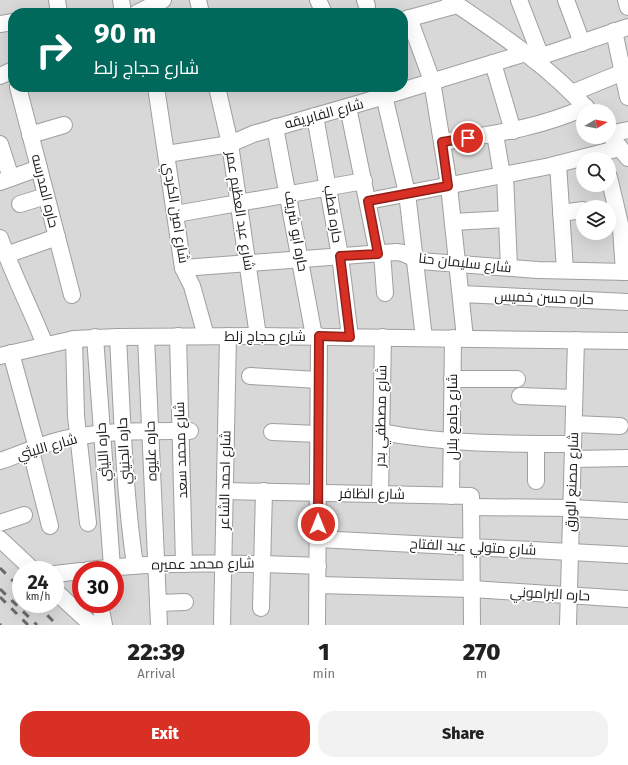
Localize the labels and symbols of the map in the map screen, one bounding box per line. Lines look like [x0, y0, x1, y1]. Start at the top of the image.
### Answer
street label: شارع الفابريقه [283, 95, 365, 133]
north arrow [576, 104, 616, 144]
pin [451, 121, 485, 155]
street label: شارع عبد العظيم عمر [221, 149, 258, 272]
street label: حاره المدرسه [28, 152, 62, 230]
street label: شارع امين الكردي [157, 162, 192, 265]
street label: حاره قطب [320, 184, 346, 244]
street label: حاره ابو شريف [281, 189, 311, 273]
street label: شارع سليمان حنا [418, 250, 512, 276]
street label: حاره حسن خميس [494, 288, 594, 308]
street label: شارع حجاج زلط [224, 328, 306, 345]
street label: شارع مصطفي بدر [372, 365, 393, 468]
street label: شارع جامع بلال [444, 374, 461, 460]
street label: شارع محمد سعد [171, 401, 191, 499]
street label: حاره الجنيني [114, 417, 137, 485]
street label: حاره عليوه [141, 420, 161, 482]
street label: حاره الليثي [92, 422, 117, 482]
street label: شارع الليثي [15, 430, 80, 467]
street label: شارع احمد الشاعر [216, 430, 234, 531]
street label: شارع مصنع الورق [562, 432, 582, 532]
street label: شارع الظافر [338, 485, 405, 503]
position arrow [297, 503, 339, 545]
street label: شارع متولي عبد الفتاح [409, 535, 537, 562]
street label: شارع محمد عميره [151, 555, 255, 573]
speed limit sign: 30 [72, 561, 124, 613]
street label: حاره البراموني [509, 583, 591, 608]

